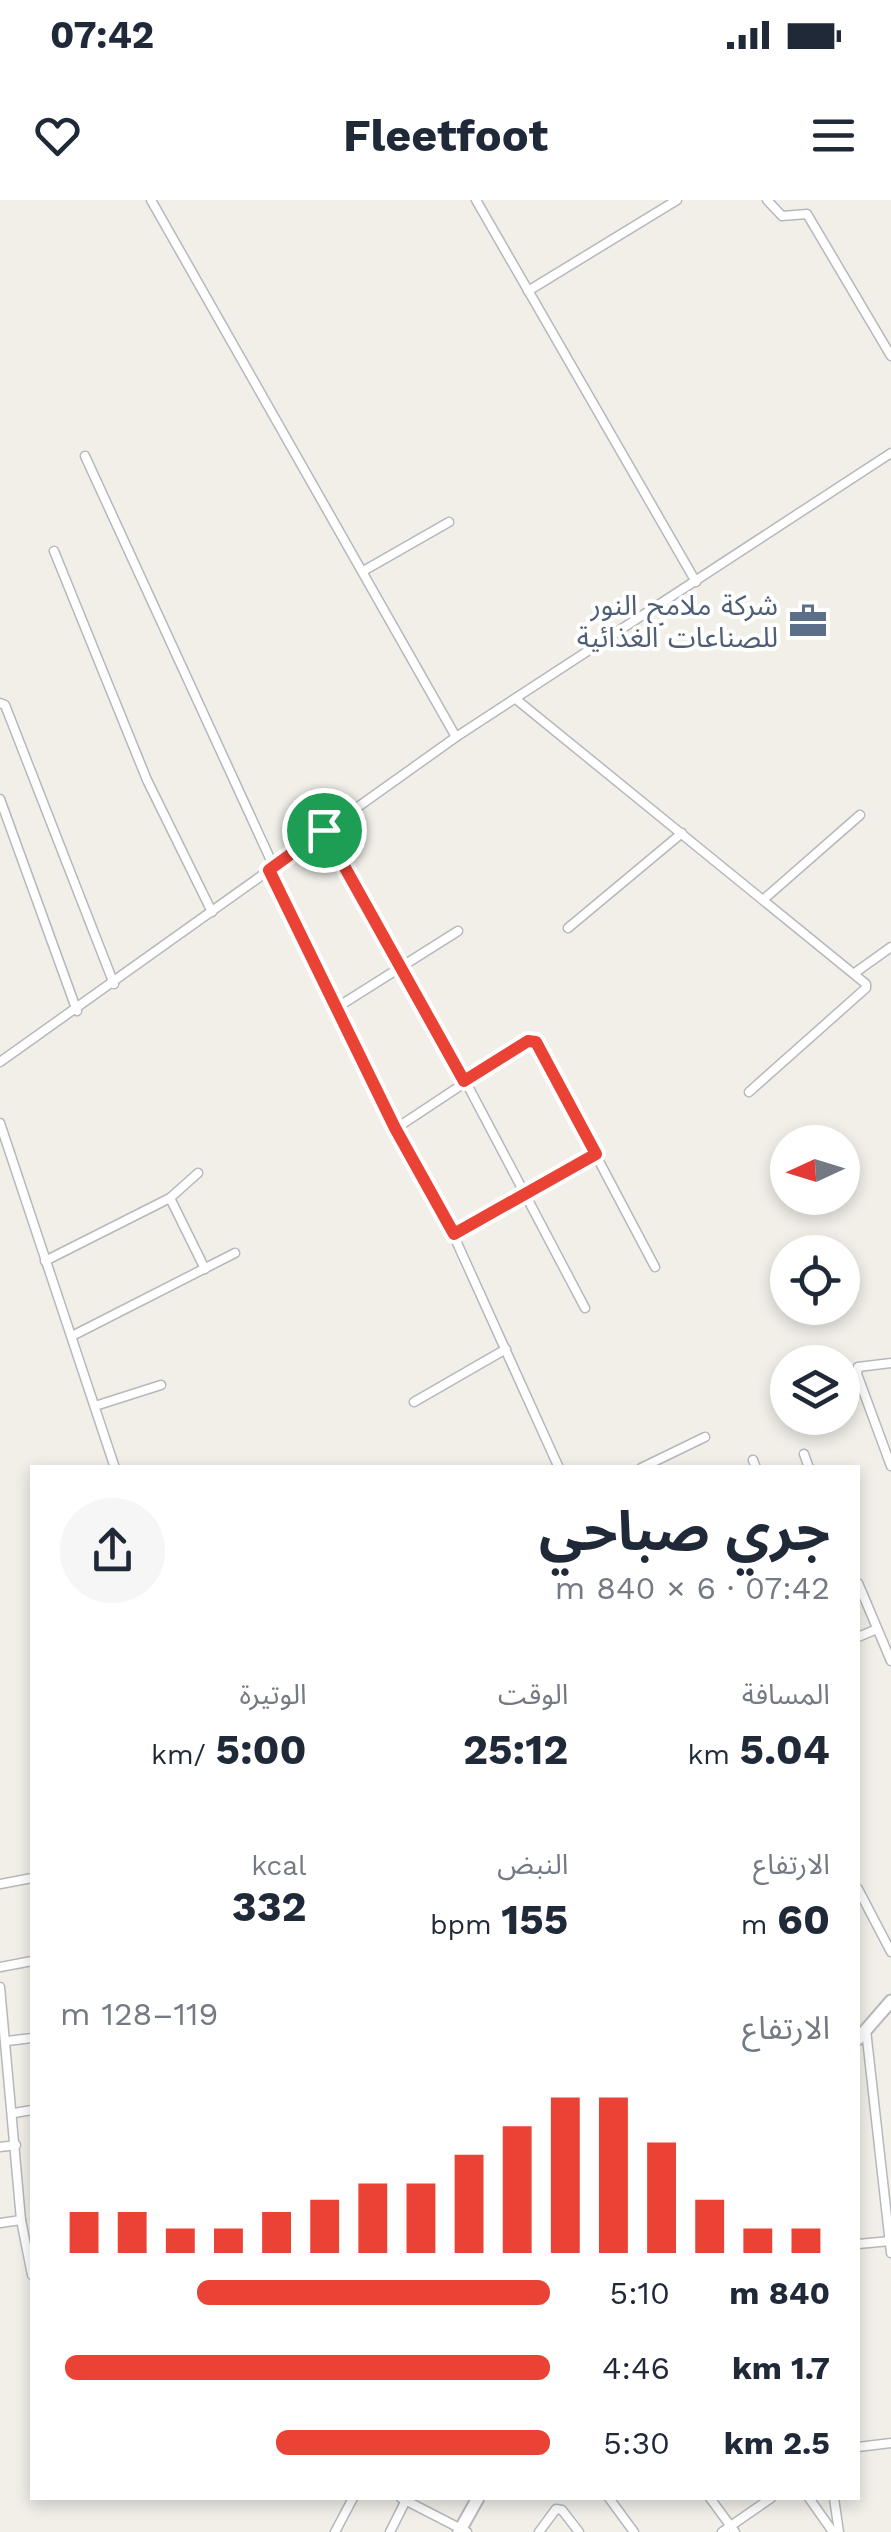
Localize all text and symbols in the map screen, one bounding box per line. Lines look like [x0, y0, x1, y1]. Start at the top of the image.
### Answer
text: 07:42 [50, 13, 154, 57]
icon: heart [30, 108, 85, 163]
icon: menu [806, 108, 861, 163]
text: Fleetfoot [343, 109, 548, 162]
place label: شركة ملامح النور للصناعات الغذائية [577, 589, 778, 654]
office icon: شركة ملامح النور للصناعات الغذائية [787, 600, 829, 642]
pin [282, 788, 367, 873]
icon: arrive [297, 803, 352, 858]
north arrow [770, 1125, 860, 1215]
map controls [770, 1125, 860, 1435]
button: locate [770, 1235, 860, 1325]
button: layers [770, 1345, 860, 1435]
button: share [60, 1498, 165, 1603]
text: جري صباحي [539, 1499, 830, 1563]
text: 07:42 · 6 × 840 m [555, 1569, 830, 1607]
text: الوتيرة [239, 1678, 307, 1711]
text: الوقت [498, 1678, 568, 1711]
text: المسافة [742, 1678, 830, 1711]
text: 5:00 [215, 1725, 307, 1774]
text: 25:12 [463, 1725, 568, 1774]
text: 5.04 [740, 1725, 830, 1774]
text: /km [151, 1738, 215, 1771]
text: km [687, 1738, 740, 1771]
text: النبض [497, 1848, 568, 1881]
text: الارتفاع [753, 1848, 830, 1881]
text: kcal [251, 1849, 307, 1882]
text: 332 [232, 1882, 307, 1931]
text: 155 [501, 1895, 568, 1944]
text: 60 [777, 1895, 830, 1944]
text: bpm [430, 1908, 501, 1941]
text: m [741, 1908, 777, 1941]
text: 119–128 m [60, 1995, 218, 2033]
text: الارتفاع [742, 2009, 830, 2047]
text: 5:10 [610, 2274, 670, 2312]
text: 840 m [729, 2274, 830, 2312]
text: 4:46 [602, 2349, 670, 2387]
text: 1.7 km [732, 2349, 830, 2387]
text: 5:30 [603, 2424, 670, 2462]
text: 2.5 km [724, 2424, 830, 2462]

